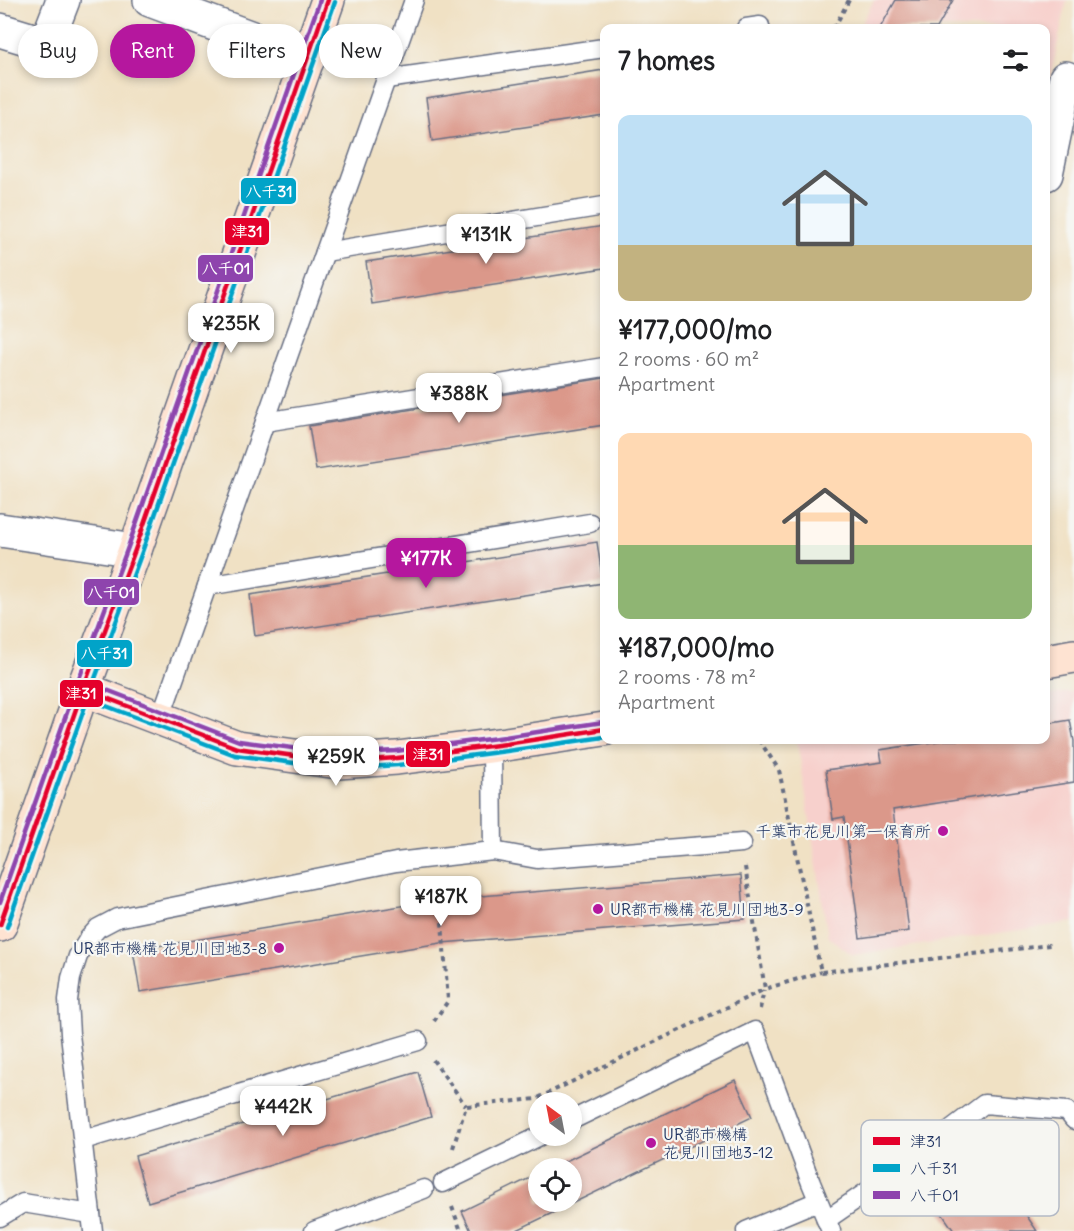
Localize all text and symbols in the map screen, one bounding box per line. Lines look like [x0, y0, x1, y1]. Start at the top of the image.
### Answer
chip: Buy [18, 24, 98, 78]
chip: Rent [110, 24, 195, 78]
chip: Filters [207, 24, 307, 78]
chip: New [319, 24, 403, 78]
text: 7 homes [618, 44, 715, 77]
icon: filters [999, 44, 1032, 77]
icon: home [771, 154, 879, 262]
line badge: 八千31 [240, 177, 297, 205]
text: 八千31 [245, 181, 293, 201]
pin: ¥131K [444, 214, 528, 265]
line badge: 津31 [224, 217, 270, 246]
text: 津31 [231, 221, 263, 241]
text: ¥131K [460, 221, 512, 246]
line badge: 八千01 [197, 254, 254, 283]
text: 八千01 [202, 258, 250, 278]
pin: ¥235K [189, 303, 273, 354]
text: ¥235K [202, 310, 260, 335]
text: ¥177,000/mo [618, 313, 772, 346]
text: 2 rooms · 60 m² [618, 346, 759, 371]
text: Apartment [618, 371, 715, 396]
pin: ¥388K [417, 373, 501, 424]
text: ¥388K [430, 380, 488, 405]
icon: home [771, 472, 879, 580]
pin: ¥177K [384, 538, 468, 589]
text: ¥177K [400, 545, 452, 570]
line badge: 八千01 [83, 578, 140, 606]
text: 八千01 [87, 582, 135, 602]
text: ¥187,000/mo [618, 631, 774, 664]
line badge: 八千31 [76, 639, 133, 668]
text: 八千31 [80, 643, 128, 663]
text: 2 rooms · 78 m² [618, 664, 756, 689]
line badge: 津31 [59, 679, 104, 708]
text: 津31 [65, 683, 97, 703]
text: Apartment [618, 689, 715, 714]
pin: ¥259K [294, 736, 378, 787]
line badge: 津31 [405, 740, 451, 768]
text: ¥259K [307, 743, 365, 768]
text: 津31 [412, 744, 444, 764]
place label: 千葉市花見川第一保育所 [755, 821, 931, 841]
marker: 千葉市花見川第一保育所 [936, 824, 950, 838]
pin: ¥187K [399, 876, 483, 927]
text: ¥187K [414, 883, 468, 908]
place label: UR都市機構 花見川団地3-9 [610, 899, 804, 919]
marker: UR都市機構 花見川団地3-9 [591, 902, 605, 916]
place label: UR都市機構 花見川団地3-8 [73, 938, 267, 958]
marker: UR都市機構 花見川団地3-8 [272, 941, 286, 955]
pin: ¥442K [241, 1086, 325, 1137]
north arrow [528, 1092, 582, 1146]
map controls [528, 1092, 582, 1212]
text: ¥442K [254, 1093, 312, 1118]
legend [861, 1120, 1059, 1216]
place label: UR都市機構 花見川団地3-12 [663, 1124, 774, 1162]
text: 津31 [910, 1131, 941, 1151]
marker: UR都市機構 花見川団地3-12 [644, 1136, 658, 1150]
button: locate [528, 1158, 582, 1212]
text: 八千31 [910, 1158, 957, 1178]
text: 八千01 [910, 1185, 959, 1205]

